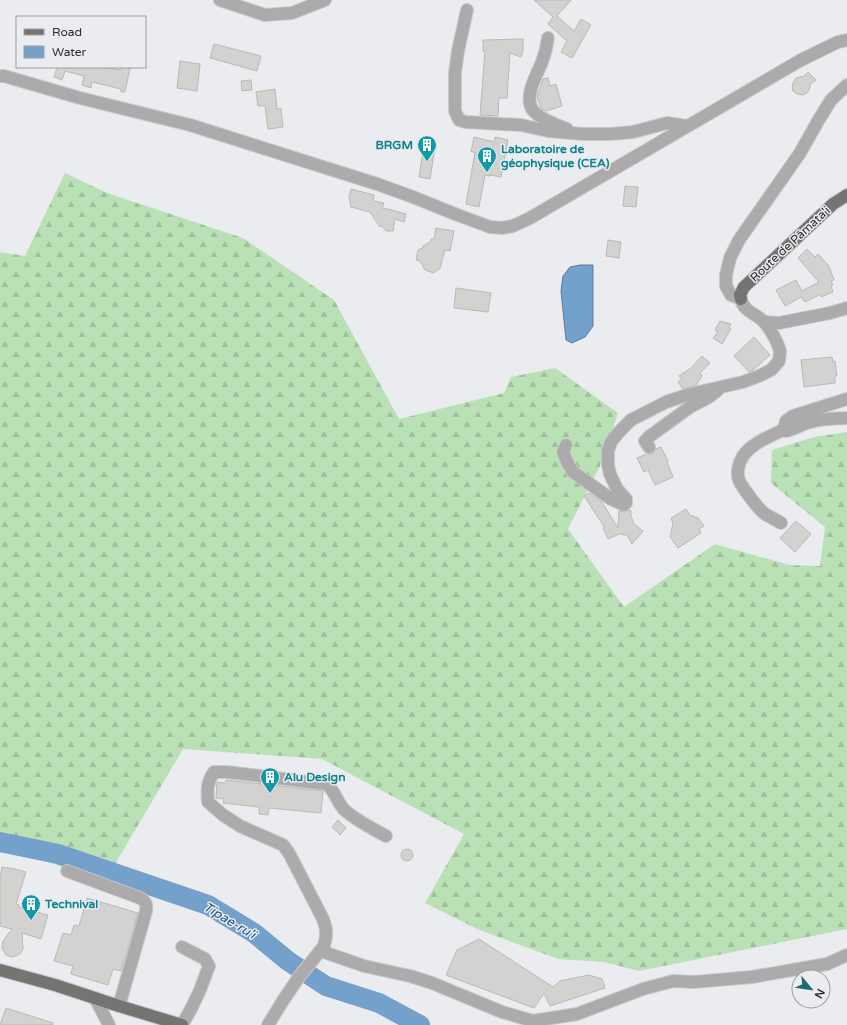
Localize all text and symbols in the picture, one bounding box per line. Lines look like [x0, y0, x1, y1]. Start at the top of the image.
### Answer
legend [16, 16, 146, 68]
text: Road [52, 25, 82, 39]
text: Water [52, 45, 87, 59]
building icon: BRGM [416, 134, 438, 162]
place label: BRGM [375, 138, 413, 152]
place label: Laboratoire de géophysique (CEA) [501, 142, 610, 171]
building icon: Laboratoire de géophysique (CEA) [476, 145, 498, 173]
street label: Route de Pāmata'i [747, 203, 833, 285]
building icon: Alu Design [259, 766, 281, 794]
place label: Alu Design [284, 770, 346, 785]
building icon: Technival [20, 893, 42, 921]
place label: Technival [44, 897, 98, 911]
water label: Tipae-ru’i [200, 899, 260, 944]
north arrow [791, 969, 831, 1009]
text: N [811, 987, 827, 1001]

